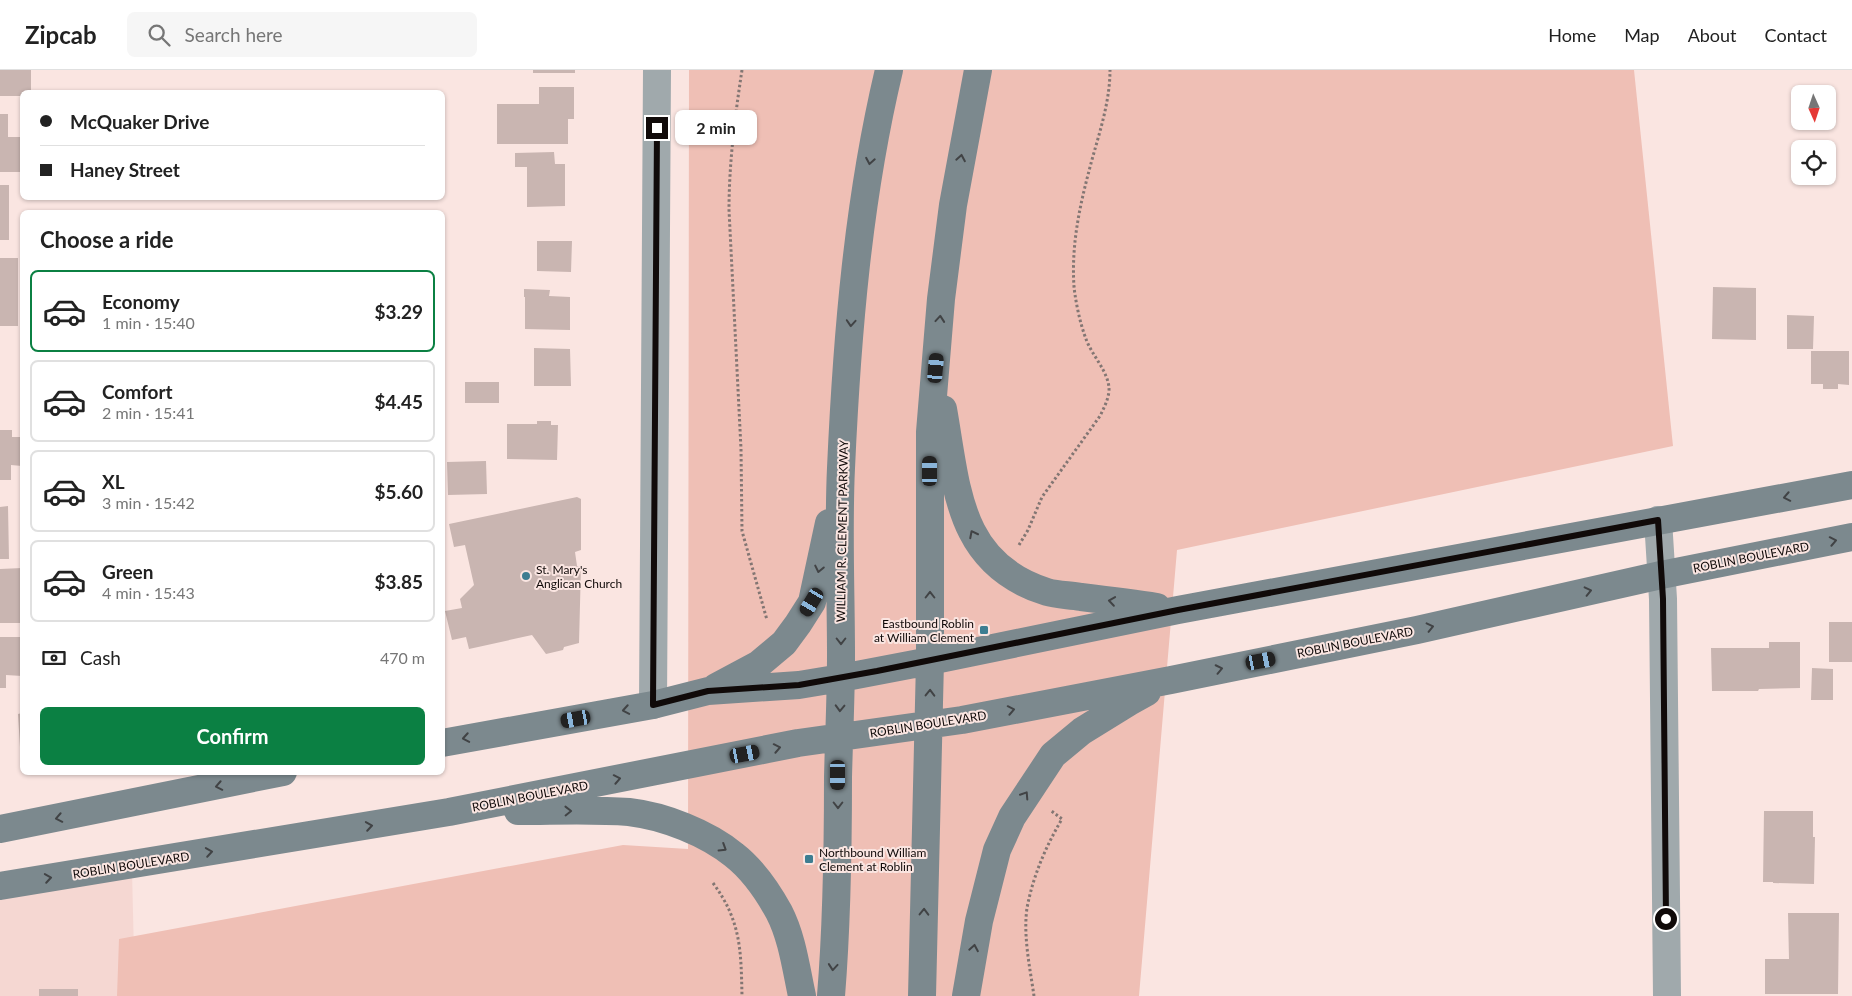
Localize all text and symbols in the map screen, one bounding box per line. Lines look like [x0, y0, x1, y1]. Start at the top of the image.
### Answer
search box [127, 12, 477, 57]
text: Zipcab [25, 20, 97, 49]
icon: search [145, 21, 173, 49]
text: Search here [185, 23, 283, 46]
text: Home [1548, 24, 1596, 46]
text: Map [1624, 24, 1660, 46]
text: About [1688, 24, 1737, 46]
text: Contact [1765, 24, 1827, 46]
north arrow [1791, 85, 1836, 130]
map controls [1791, 85, 1836, 185]
text: McQuaker Drive [70, 110, 209, 133]
callout: 2 min [674, 110, 757, 146]
route end [646, 117, 668, 139]
text: 2 min [696, 118, 736, 137]
button: locate [1791, 140, 1836, 185]
one-way arrow [956, 154, 966, 163]
one-way arrow [866, 157, 876, 166]
text: Haney Street [70, 158, 180, 181]
text: Choose a ride [40, 226, 174, 253]
icon: car [42, 289, 87, 334]
text: Economy [102, 290, 180, 313]
text: $3.29 [374, 300, 423, 323]
text: 1 min · 15:40 [102, 313, 195, 332]
one-way arrow [934, 315, 945, 323]
one-way arrow [846, 319, 857, 327]
car [927, 352, 944, 384]
icon: car [42, 379, 87, 424]
text: Comfort [102, 380, 173, 403]
text: $4.45 [374, 390, 423, 413]
text: 2 min · 15:41 [102, 403, 195, 422]
street label: WILLIAM R. CLEMENT PARKWAY [833, 439, 851, 622]
car [922, 456, 937, 486]
icon: car [42, 469, 87, 514]
text: XL [102, 470, 125, 493]
text: $5.60 [374, 480, 423, 503]
one-way arrow [1782, 491, 1791, 501]
text: 3 min · 15:42 [102, 493, 195, 512]
one-way arrow [969, 531, 979, 540]
one-way arrow [1829, 536, 1837, 546]
street label: ROBLIN BOULEVARD [1692, 538, 1810, 576]
icon: car [42, 559, 87, 604]
text: Green [102, 560, 153, 583]
place label: St. Mary's Anglican Church [536, 562, 622, 591]
one-way arrow [815, 565, 825, 574]
text: $3.85 [374, 570, 423, 593]
marker: St. Mary's Anglican Church [520, 570, 532, 582]
text: 4 min · 15:43 [102, 583, 195, 602]
car [797, 585, 826, 619]
one-way arrow [1584, 586, 1593, 597]
one-way arrow [925, 591, 935, 598]
one-way arrow [1108, 596, 1116, 607]
place label: Eastbound Roblin at William Clement [874, 616, 975, 645]
one-way arrow [1425, 622, 1434, 633]
street label: ROBLIN BOULEVARD [1296, 623, 1414, 661]
marker: Eastbound Roblin at William Clement [978, 624, 990, 636]
one-way arrow [836, 638, 846, 646]
icon: cash [40, 644, 68, 672]
text: Cash [80, 646, 121, 669]
text: 470 m [380, 648, 425, 667]
car [1244, 651, 1277, 671]
one-way arrow [1214, 664, 1223, 675]
one-way arrow [925, 689, 935, 697]
one-way arrow [622, 704, 631, 714]
one-way arrow [835, 704, 845, 712]
one-way arrow [1007, 706, 1016, 716]
button: Confirm [40, 707, 425, 765]
street label: ROBLIN BOULEVARD [869, 707, 987, 741]
car [559, 709, 592, 729]
one-way arrow [462, 733, 471, 743]
one-way arrow [772, 743, 781, 753]
car [728, 744, 761, 764]
car [830, 760, 845, 790]
one-way arrow [613, 774, 622, 785]
street label: ROBLIN BOULEVARD [471, 777, 589, 815]
one-way arrow [214, 780, 223, 790]
one-way arrow [1019, 791, 1029, 800]
one-way arrow [833, 801, 843, 809]
one-way arrow [564, 806, 572, 816]
one-way arrow [55, 812, 64, 822]
one-way arrow [364, 821, 373, 831]
one-way arrow [718, 841, 727, 851]
place label: Northbound William Clement at Roblin [819, 845, 926, 874]
street label: ROBLIN BOULEVARD [72, 848, 190, 882]
one-way arrow [204, 848, 213, 858]
marker: Northbound William Clement at Roblin [803, 853, 815, 865]
one-way arrow [44, 874, 52, 884]
one-way arrow [919, 908, 929, 916]
route start [1655, 908, 1677, 930]
one-way arrow [969, 944, 979, 952]
one-way arrow [828, 963, 839, 971]

